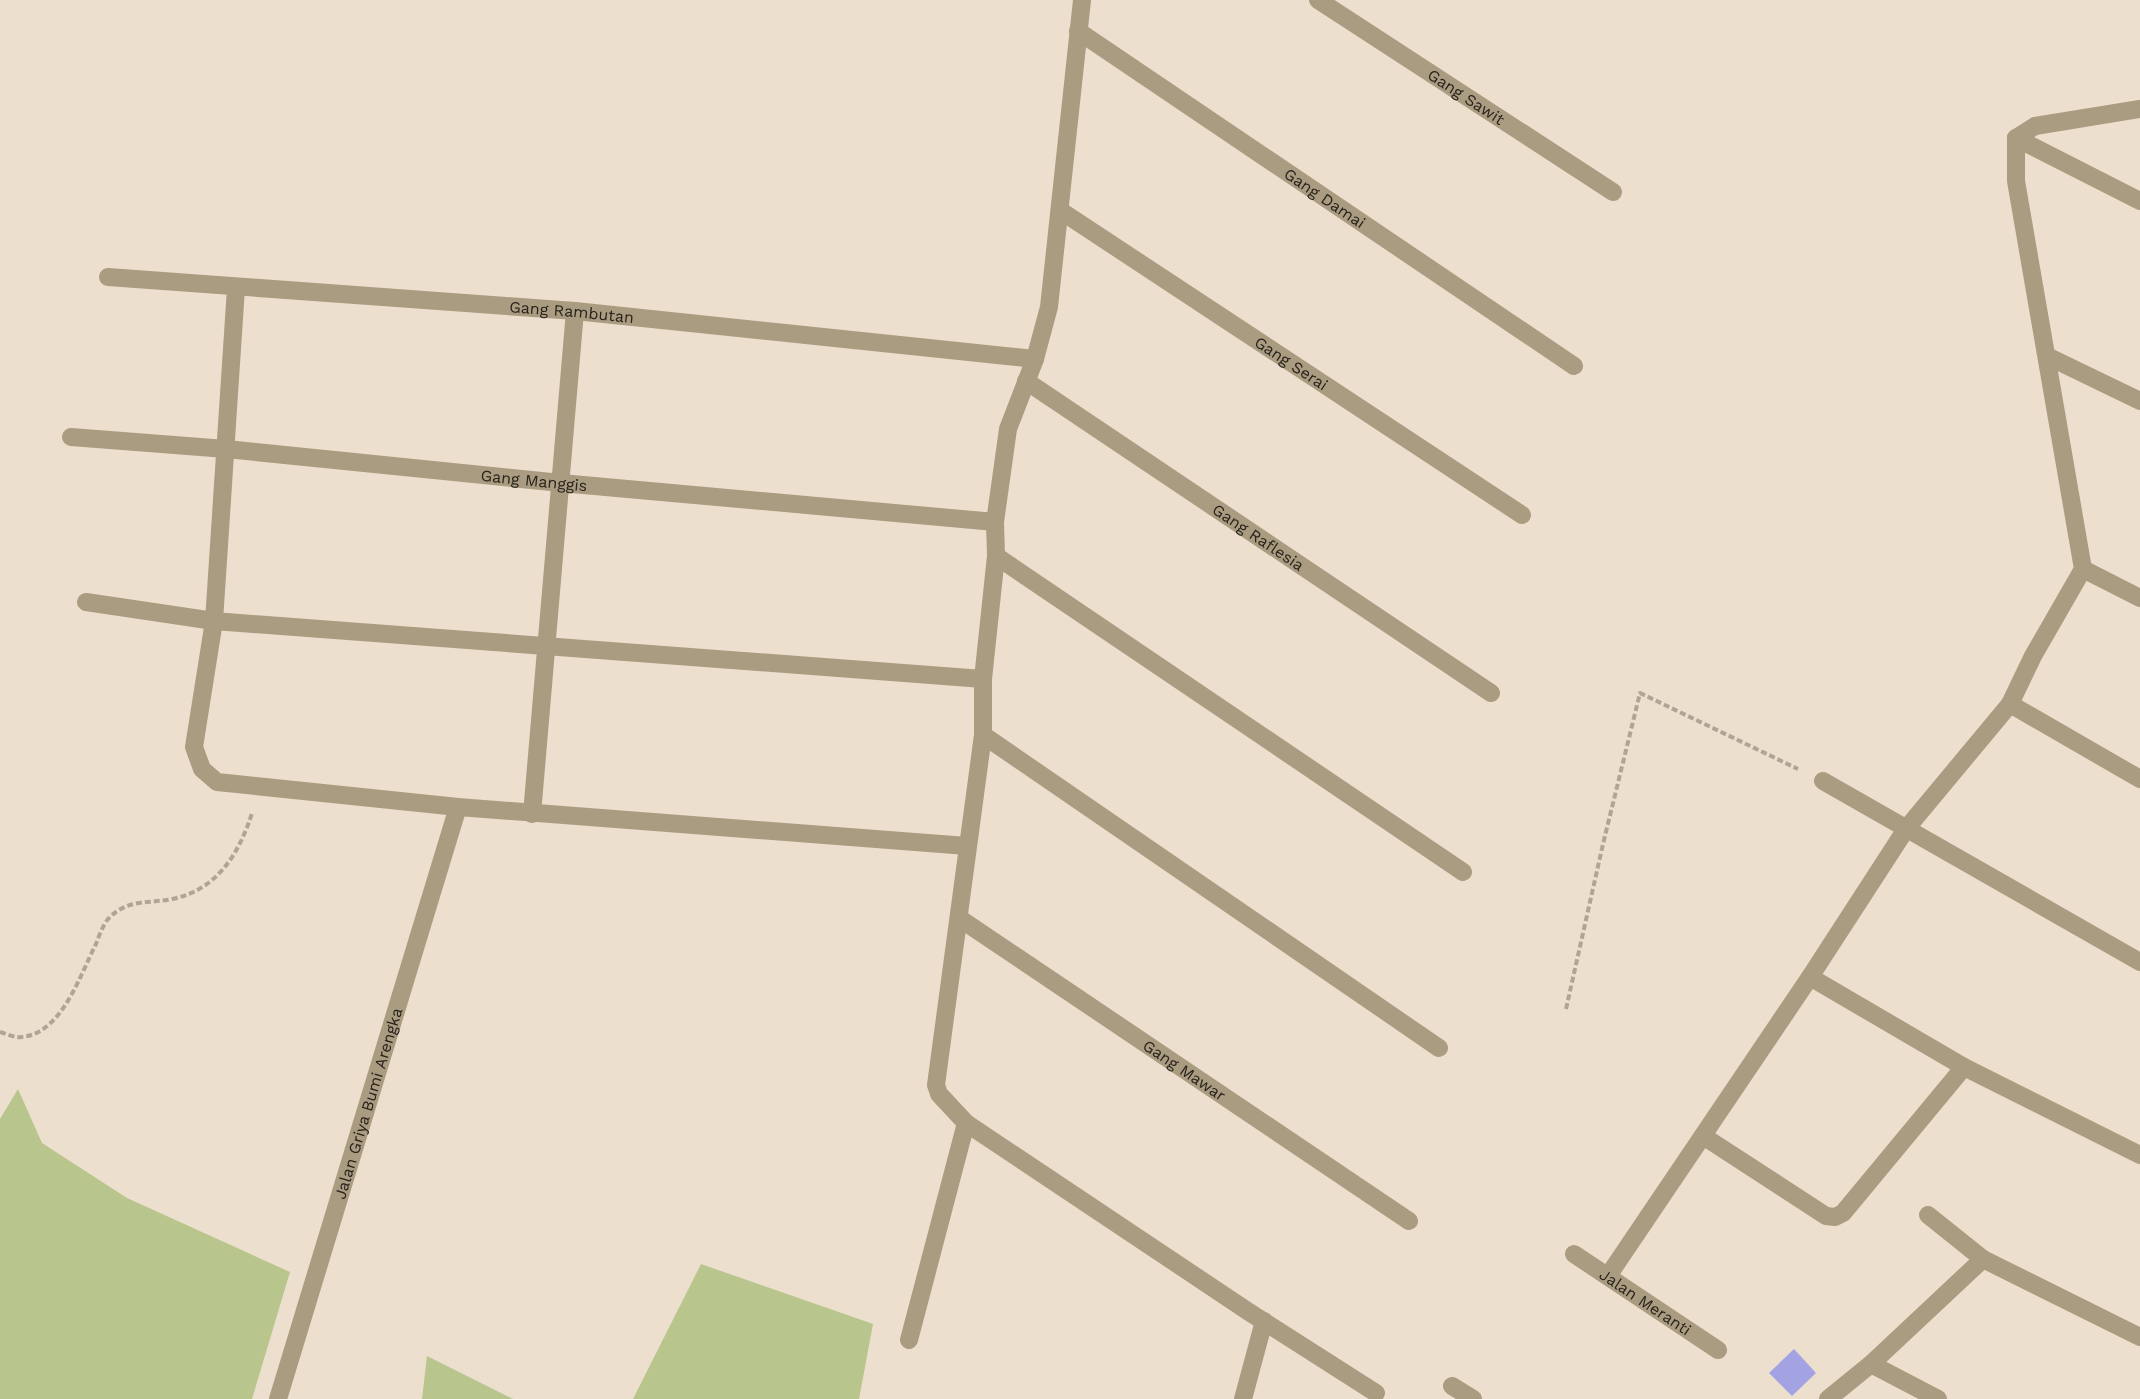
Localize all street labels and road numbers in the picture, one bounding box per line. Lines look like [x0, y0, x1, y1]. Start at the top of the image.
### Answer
street label: Gang Sawit [1424, 65, 1508, 129]
street label: Gang Damai [1281, 164, 1369, 232]
street label: Gang Rambutan [509, 297, 635, 327]
street label: Gang Serai [1251, 332, 1331, 394]
street label: Gang Manggis [480, 466, 588, 495]
street label: Gang Raflesia [1209, 500, 1308, 575]
street label: Jalan Griya Bumi Arengka [330, 1006, 406, 1201]
street label: Gang Mawar [1139, 1036, 1230, 1105]
street label: Jalan Meranti [1596, 1265, 1695, 1339]

